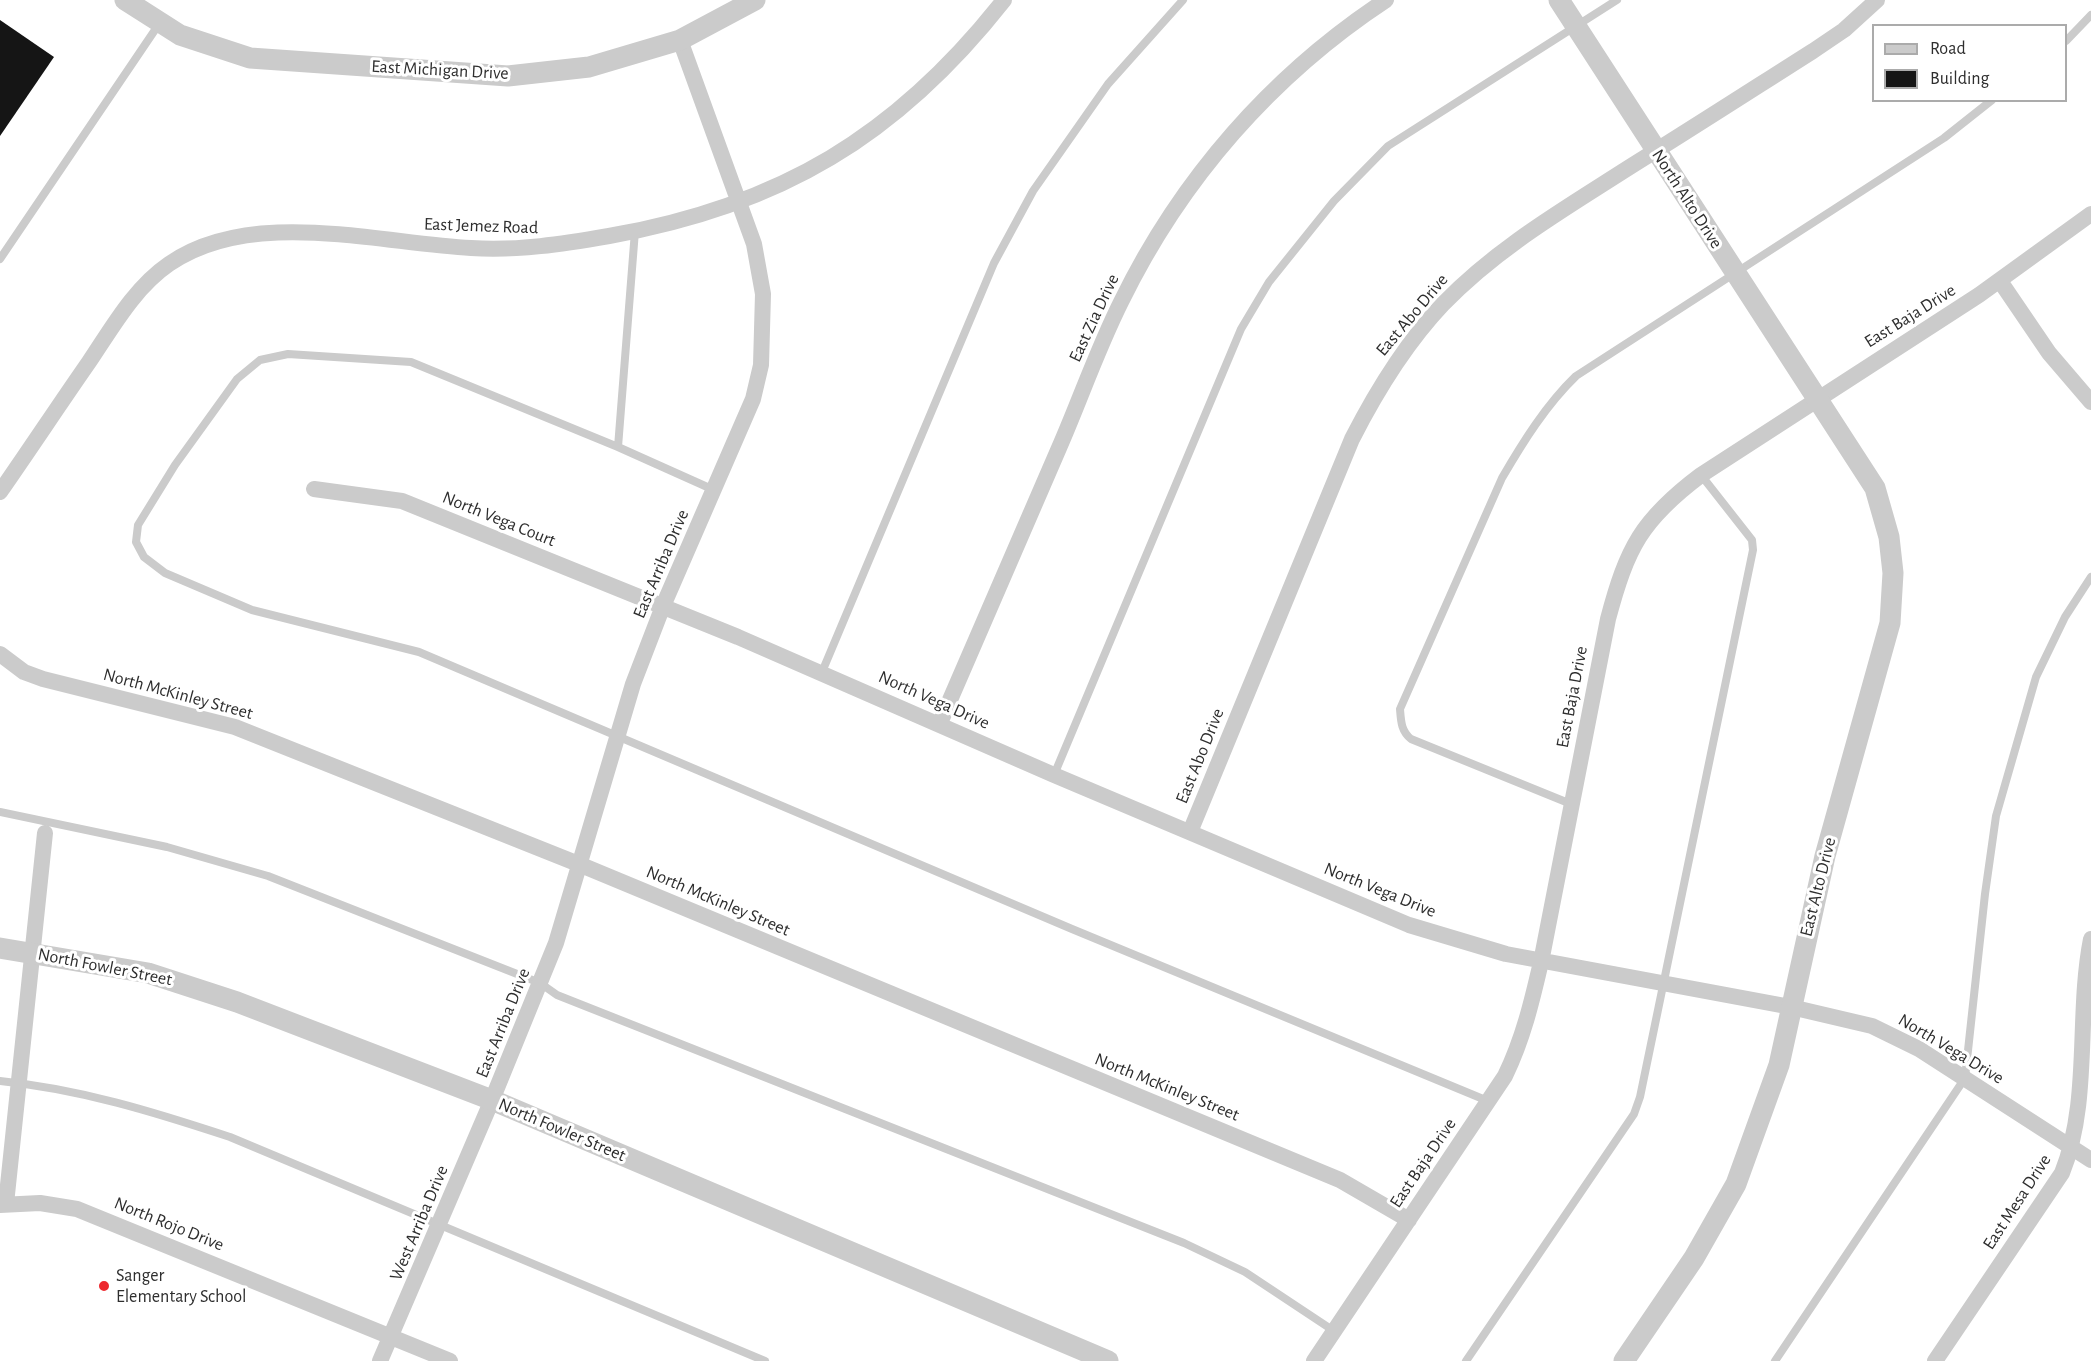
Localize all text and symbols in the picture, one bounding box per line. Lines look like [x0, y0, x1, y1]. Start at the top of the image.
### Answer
legend [1872, 24, 2067, 102]
text: Road [1930, 40, 1966, 58]
street label: East Michigan Drive [371, 56, 509, 84]
text: Building [1930, 70, 1989, 88]
street label: North Alto Drive [1647, 145, 1727, 253]
street label: East Jemez Road [423, 213, 539, 239]
street label: East Abo Drive [1371, 269, 1453, 361]
street label: East Zia Drive [1064, 271, 1124, 365]
street label: East Baja Drive [1860, 279, 1960, 353]
street label: North Vega Court [439, 486, 559, 552]
street label: East Arriba Drive [628, 506, 694, 622]
street label: East Baja Drive [1552, 644, 1592, 750]
street label: North McKinley Street [101, 664, 255, 724]
street label: North Vega Drive [875, 666, 993, 734]
street label: East Abo Drive [1171, 705, 1229, 807]
street label: East Alto Drive [1795, 835, 1841, 939]
street label: North Vega Drive [1321, 858, 1439, 922]
street label: North McKinley Street [643, 861, 793, 941]
street label: North Fowler Street [36, 943, 174, 991]
street label: East Arriba Drive [471, 965, 535, 1081]
street label: North Vega Drive [1894, 1009, 2008, 1089]
street label: North McKinley Street [1092, 1048, 1242, 1126]
street label: North Fowler Street [495, 1093, 629, 1167]
street label: East Baja Drive [1385, 1114, 1461, 1212]
street label: East Mesa Drive [1978, 1150, 2056, 1254]
street label: West Arriba Drive [385, 1162, 453, 1284]
street label: North Rojo Drive [111, 1192, 227, 1256]
place label: Sanger Elementary School [116, 1265, 246, 1308]
marker: Sanger Elementary School [97, 1279, 111, 1293]

